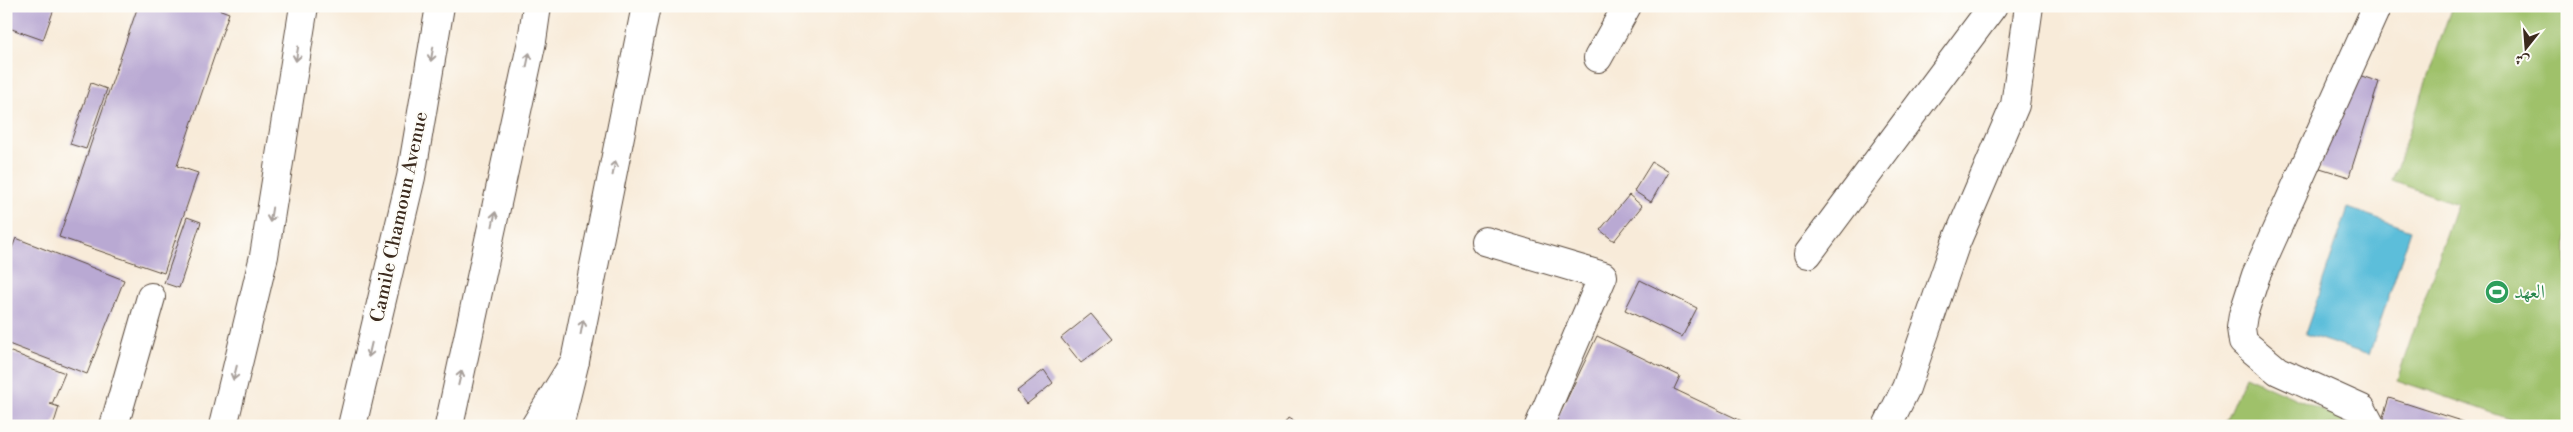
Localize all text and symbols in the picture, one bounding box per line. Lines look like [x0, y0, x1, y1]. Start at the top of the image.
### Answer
north arrow [2500, 22, 2550, 72]
one-way arrow [291, 46, 301, 62]
one-way arrow [426, 46, 436, 62]
text: ش [2513, 49, 2532, 70]
one-way arrow [524, 53, 533, 69]
street label: Camile Chamoun Avenue [365, 109, 433, 325]
one-way arrow [609, 160, 619, 176]
one-way arrow [265, 206, 275, 222]
one-way arrow [490, 212, 499, 228]
sports icon: العهد [2484, 279, 2510, 305]
place label: العهد [2514, 280, 2545, 304]
one-way arrow [577, 320, 587, 336]
one-way arrow [365, 342, 374, 358]
one-way arrow [230, 365, 240, 381]
one-way arrow [456, 371, 465, 387]

